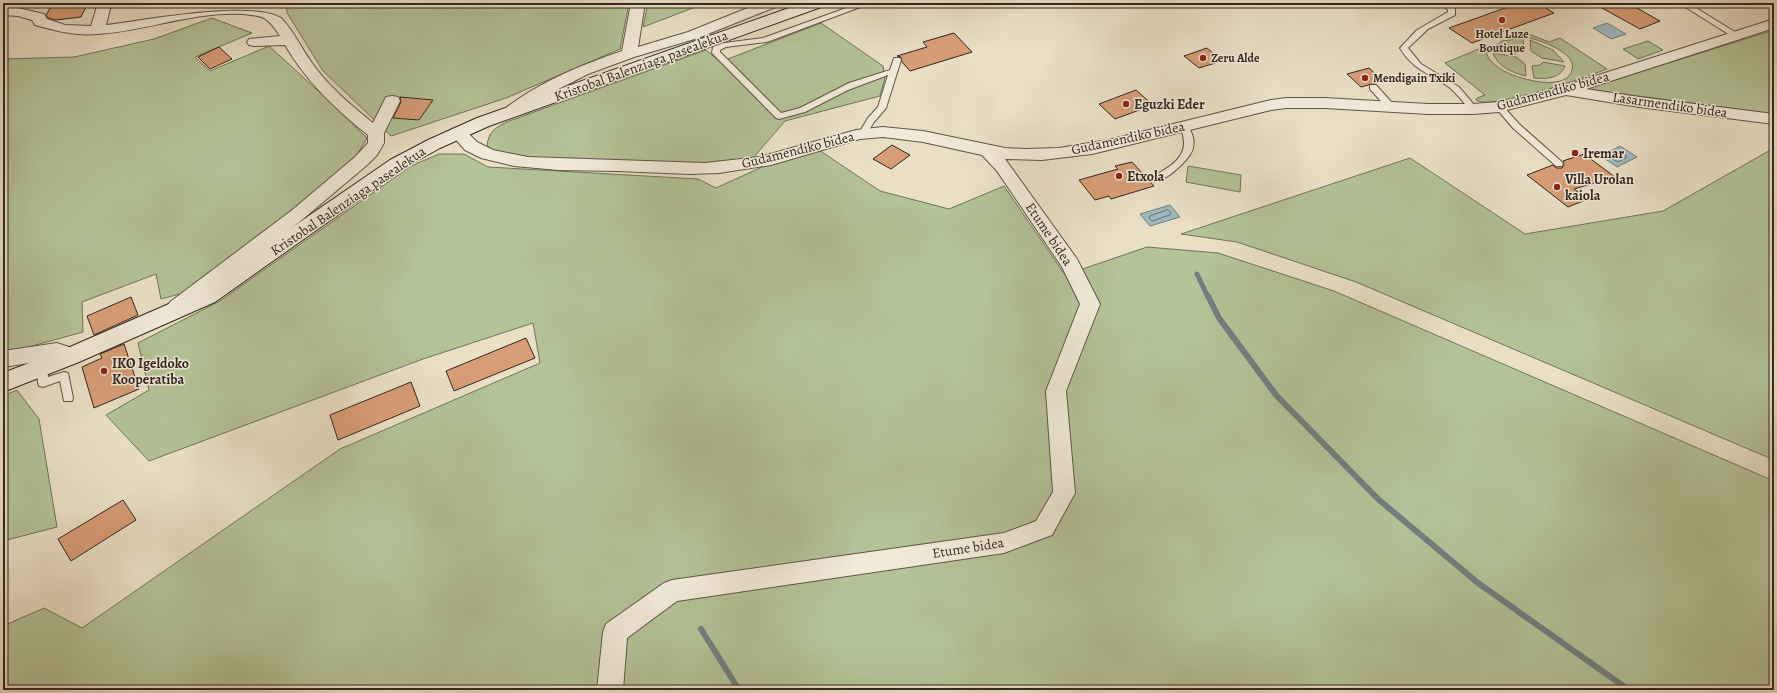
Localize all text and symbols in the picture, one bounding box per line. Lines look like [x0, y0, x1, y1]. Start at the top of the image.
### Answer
marker: Hotel Luze Boutique [1497, 15, 1507, 25]
street label: Kristobal Balenziaga pasealekua [552, 26, 731, 106]
place label: Hotel Luze Boutique [1475, 26, 1529, 56]
place label: Zeru Alde [1211, 50, 1260, 66]
marker: Zeru Alde [1198, 53, 1208, 63]
street label: Gudamendiko bidea [1495, 67, 1612, 115]
place label: Mendigain Txiki [1373, 70, 1456, 86]
marker: Mendigain Txiki [1360, 73, 1370, 83]
street label: Lasarmendiko bidea [1611, 88, 1729, 123]
place label: Eguzki Eder [1134, 95, 1205, 114]
marker: Eguzki Eder [1121, 99, 1131, 109]
street label: Gudamendiko bidea [1070, 117, 1187, 159]
street label: Gudamendiko bidea [740, 127, 857, 173]
street label: Kristobal Balenziaga pasealekua [267, 142, 430, 260]
place label: Iremar [1583, 144, 1625, 163]
marker: Iremar [1570, 148, 1580, 158]
place label: Etxola [1127, 167, 1165, 186]
place label: Villa Urolan kaiola [1564, 170, 1634, 205]
marker: Etxola [1114, 171, 1124, 181]
marker: Villa Urolan kaiola [1552, 182, 1562, 192]
street label: Etume bidea [1021, 199, 1077, 270]
place label: IKO Igeldoko Kooperatiba [112, 354, 189, 389]
marker: IKO Igeldoko Kooperatiba [99, 366, 109, 376]
street label: Etume bidea [931, 533, 1006, 563]

